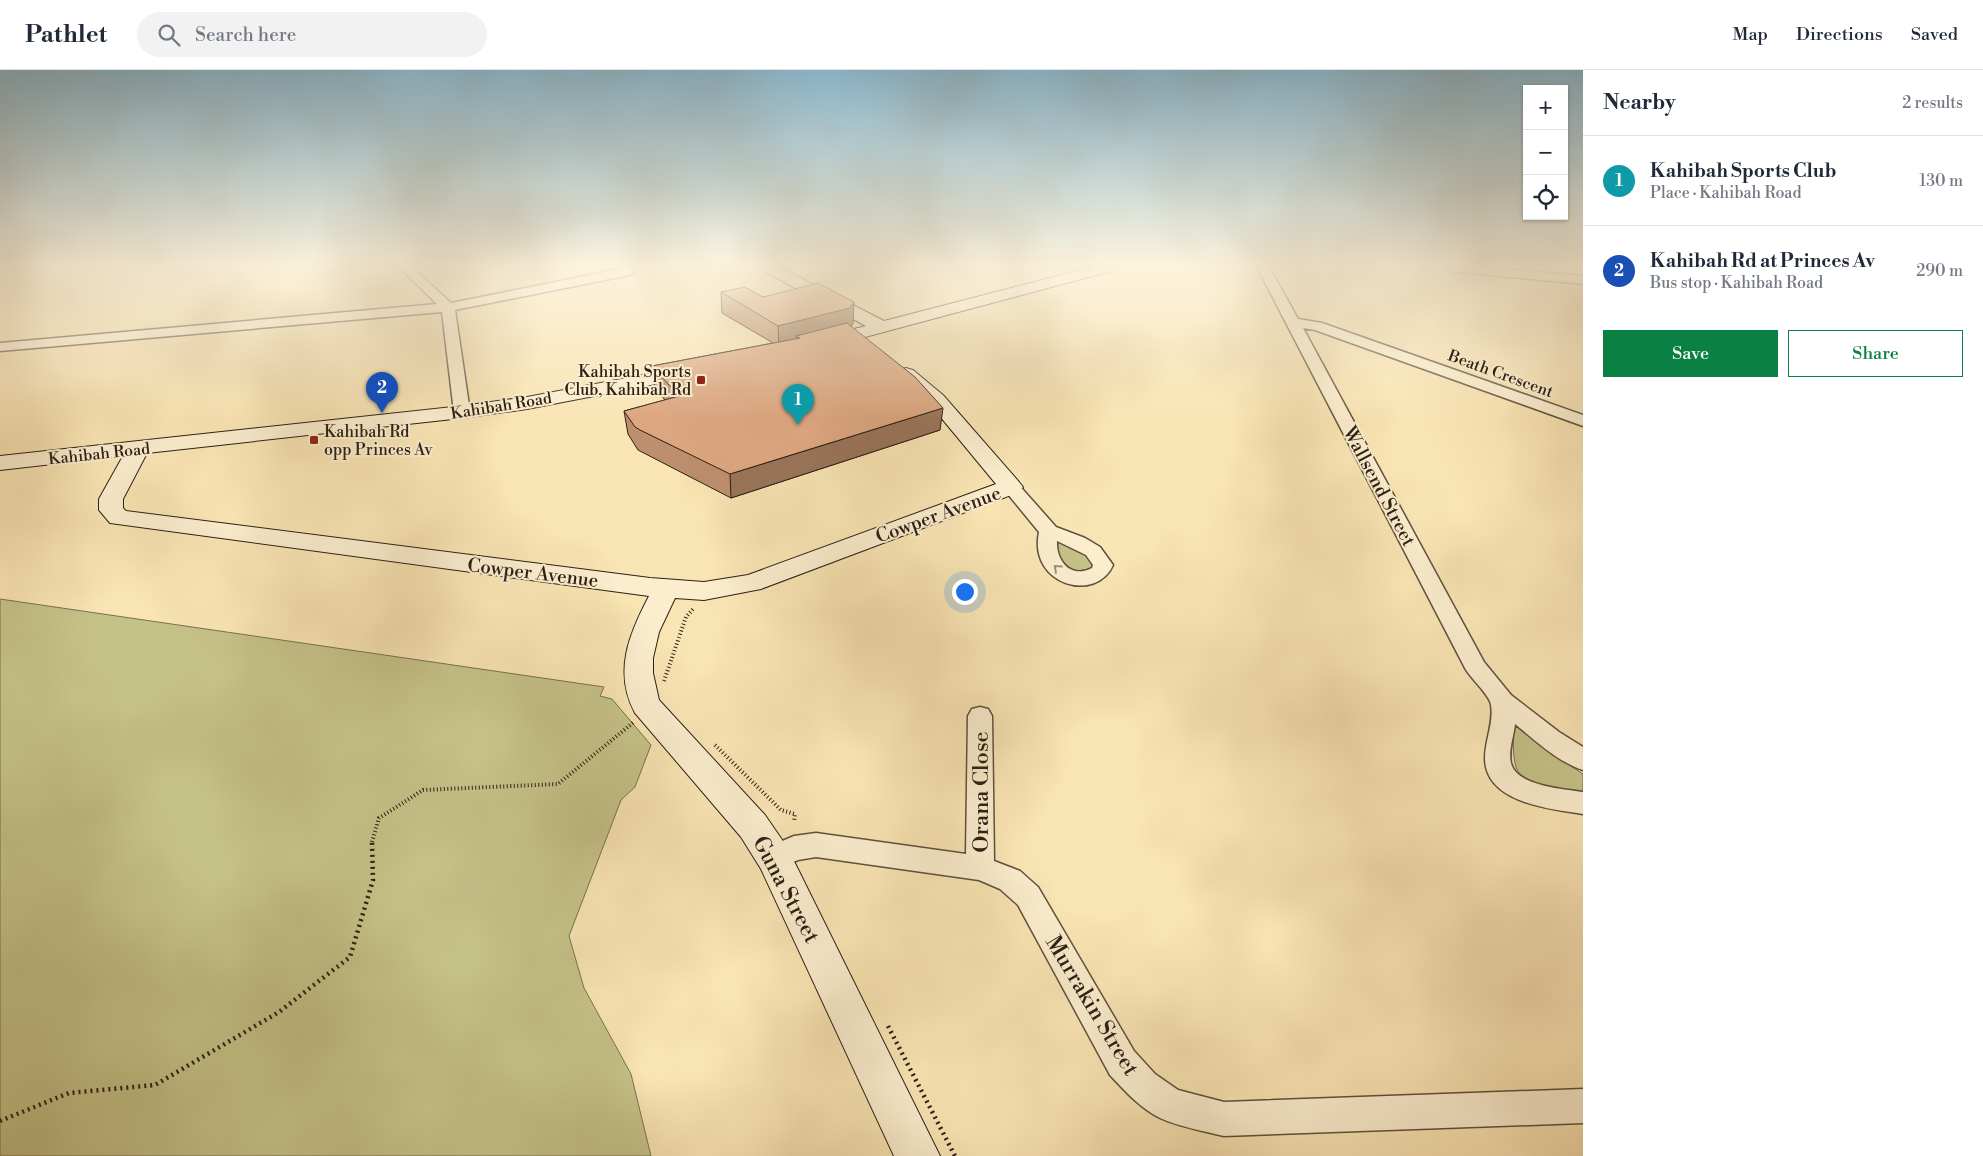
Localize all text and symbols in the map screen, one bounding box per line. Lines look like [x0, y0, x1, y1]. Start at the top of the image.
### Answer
search box [137, 12, 487, 57]
text: Pathlet [25, 20, 107, 50]
icon: search [155, 21, 183, 49]
text: Search here [195, 23, 296, 47]
text: Map [1732, 23, 1768, 46]
text: Directions [1796, 23, 1883, 46]
text: Saved [1911, 23, 1958, 46]
map controls [1523, 85, 1568, 220]
button: + [1523, 85, 1568, 130]
text: Nearby [1603, 90, 1676, 116]
text: 2 results [1902, 93, 1963, 113]
button: − [1523, 130, 1568, 175]
text: Kahibah Sports Club [1650, 159, 1836, 183]
text: 1 [1615, 171, 1623, 191]
text: 130 m [1919, 171, 1963, 191]
button: locate [1523, 175, 1568, 220]
text: Place · Kahibah Road [1650, 183, 1802, 203]
text: Kahibah Rd at Princes Av [1650, 249, 1875, 273]
text: 2 [1614, 261, 1624, 281]
text: 290 m [1916, 261, 1963, 281]
text: Bus stop · Kahibah Road [1650, 273, 1823, 293]
button: Save [1603, 330, 1778, 377]
button: Share [1788, 330, 1963, 377]
street label: Beath Crescent [1444, 345, 1556, 402]
place label: Kahibah Sports Club, Kahibah Rd [564, 362, 691, 400]
pin: 2 [366, 372, 398, 413]
marker: Kahibah Sports Club, Kahibah Rd [695, 374, 707, 386]
pin: 1 [782, 384, 814, 425]
street label: Kahibah Road [449, 388, 553, 424]
street label: Wallsend Street [1337, 421, 1421, 551]
place label: Kahibah Rd opp Princes Av [324, 422, 433, 460]
marker: Kahibah Rd opp Princes Av [308, 434, 320, 446]
street label: Kahibah Road [47, 439, 151, 469]
street label: Cowper Avenue [872, 481, 1004, 549]
street label: Cowper Avenue [466, 553, 600, 593]
one-way arrow [1054, 565, 1063, 574]
your location [952, 579, 978, 605]
street label: Orana Close [968, 731, 995, 853]
street label: Guna Street [746, 832, 825, 948]
street label: Murrakin Street [1039, 931, 1144, 1081]

